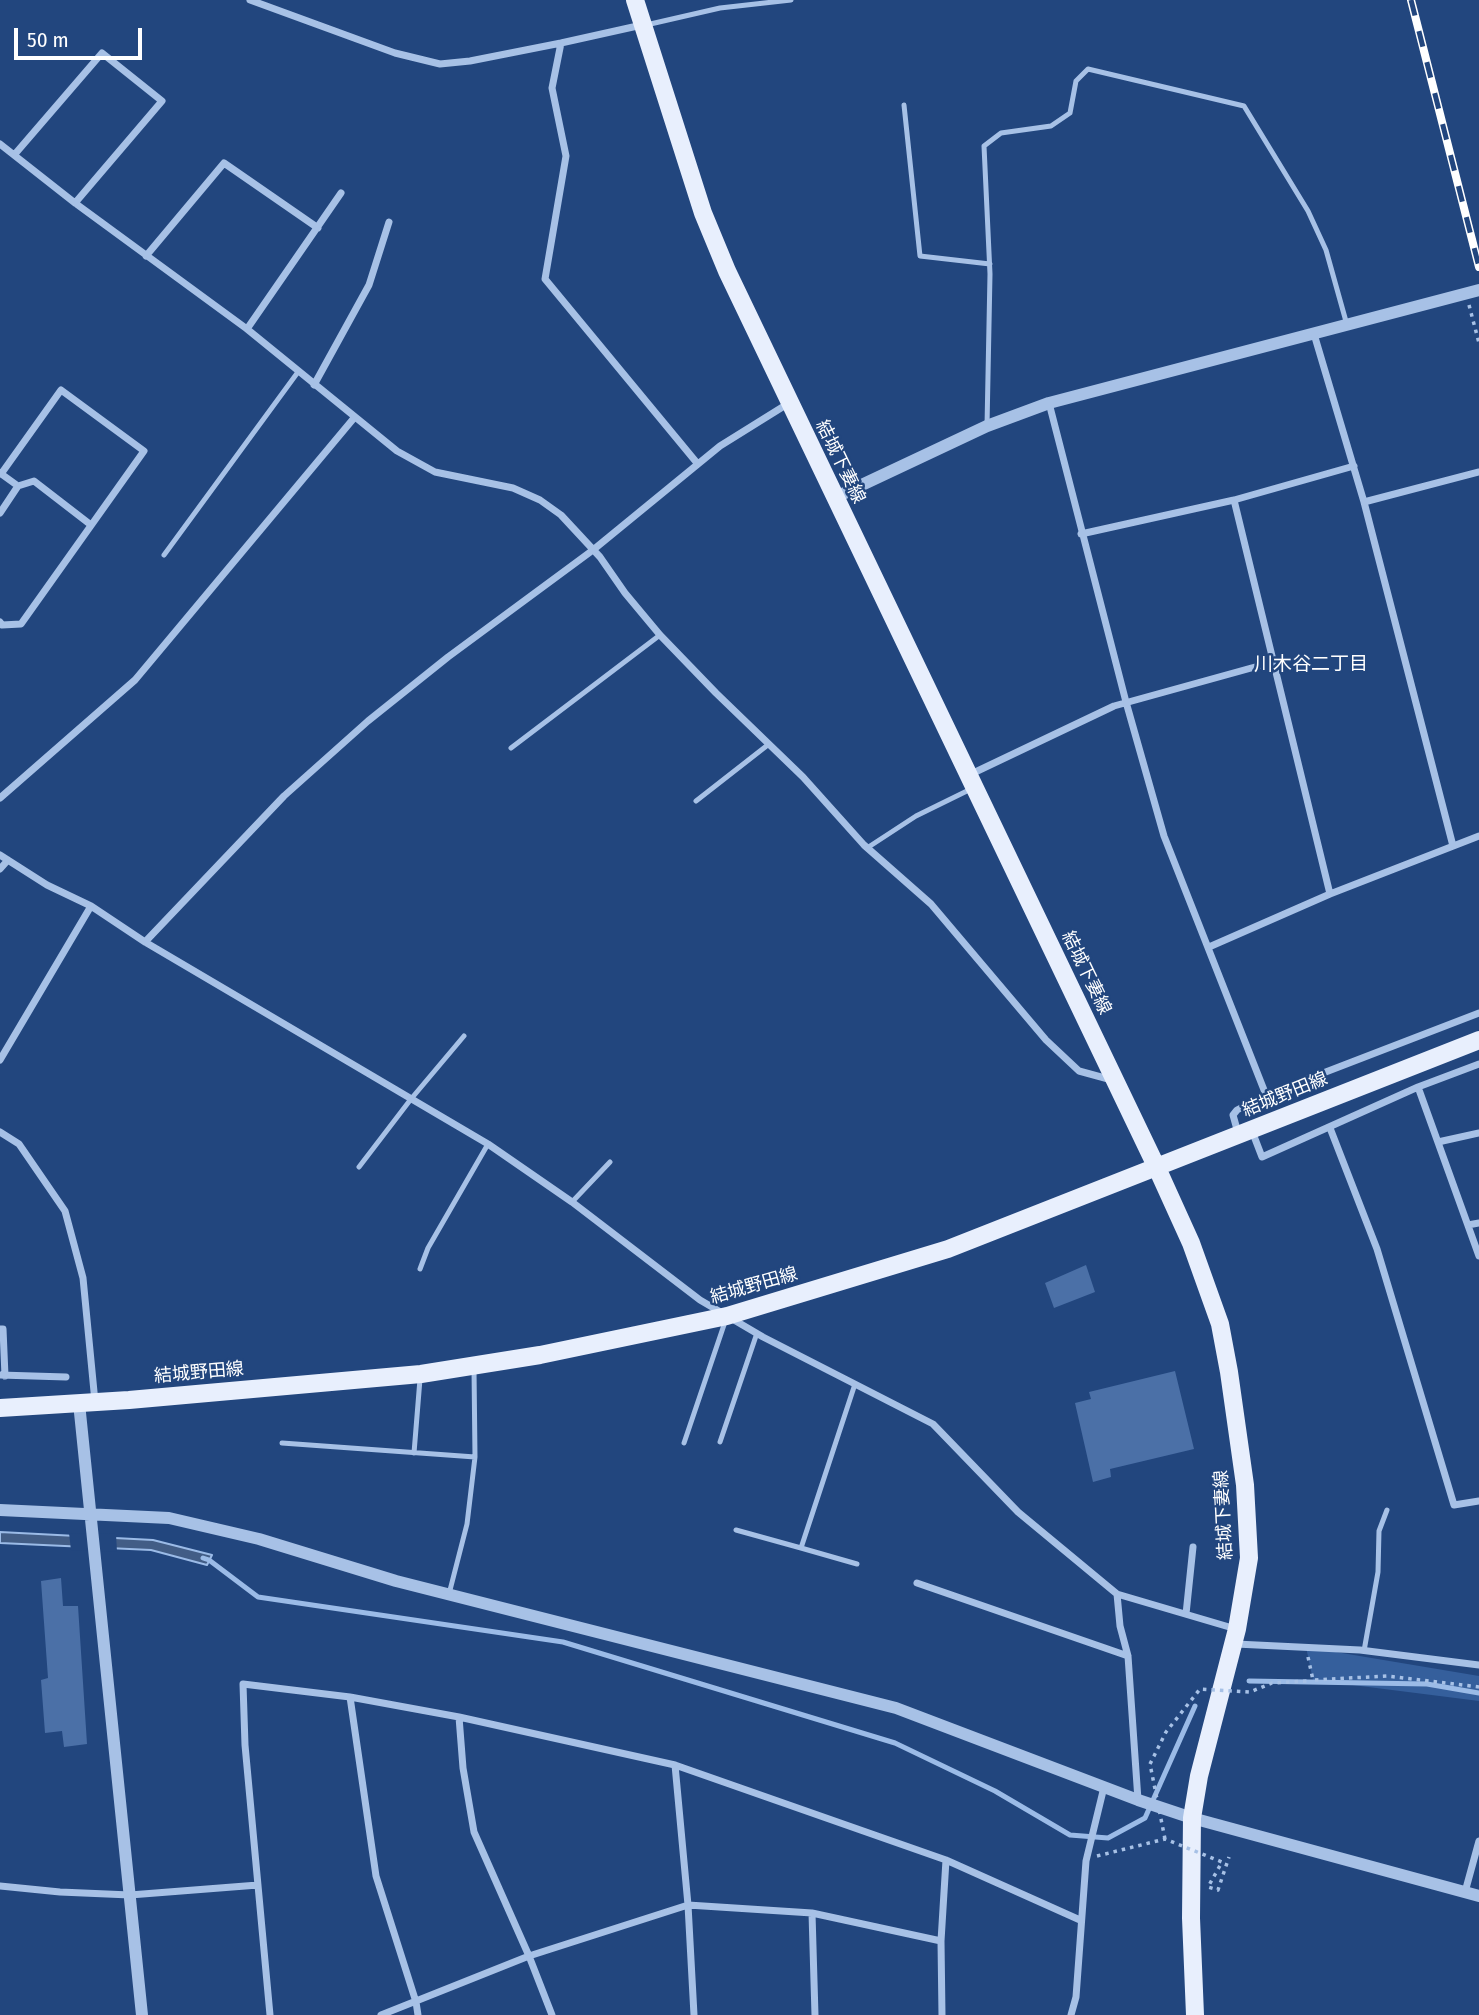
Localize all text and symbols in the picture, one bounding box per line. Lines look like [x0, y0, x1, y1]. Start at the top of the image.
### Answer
scale bar [18, 14, 145, 58]
text: 50 m [27, 27, 69, 53]
street label: 結城下妻線 [811, 417, 869, 507]
district label: 川木谷二丁目 [1254, 654, 1368, 676]
street label: 結城下妻線 [1057, 928, 1115, 1018]
street label: 結城野田線 [1239, 1068, 1331, 1122]
street label: 結城野田線 [708, 1263, 800, 1309]
street label: 結城野田線 [153, 1358, 245, 1388]
street label: 結城下妻線 [1211, 1469, 1237, 1561]

